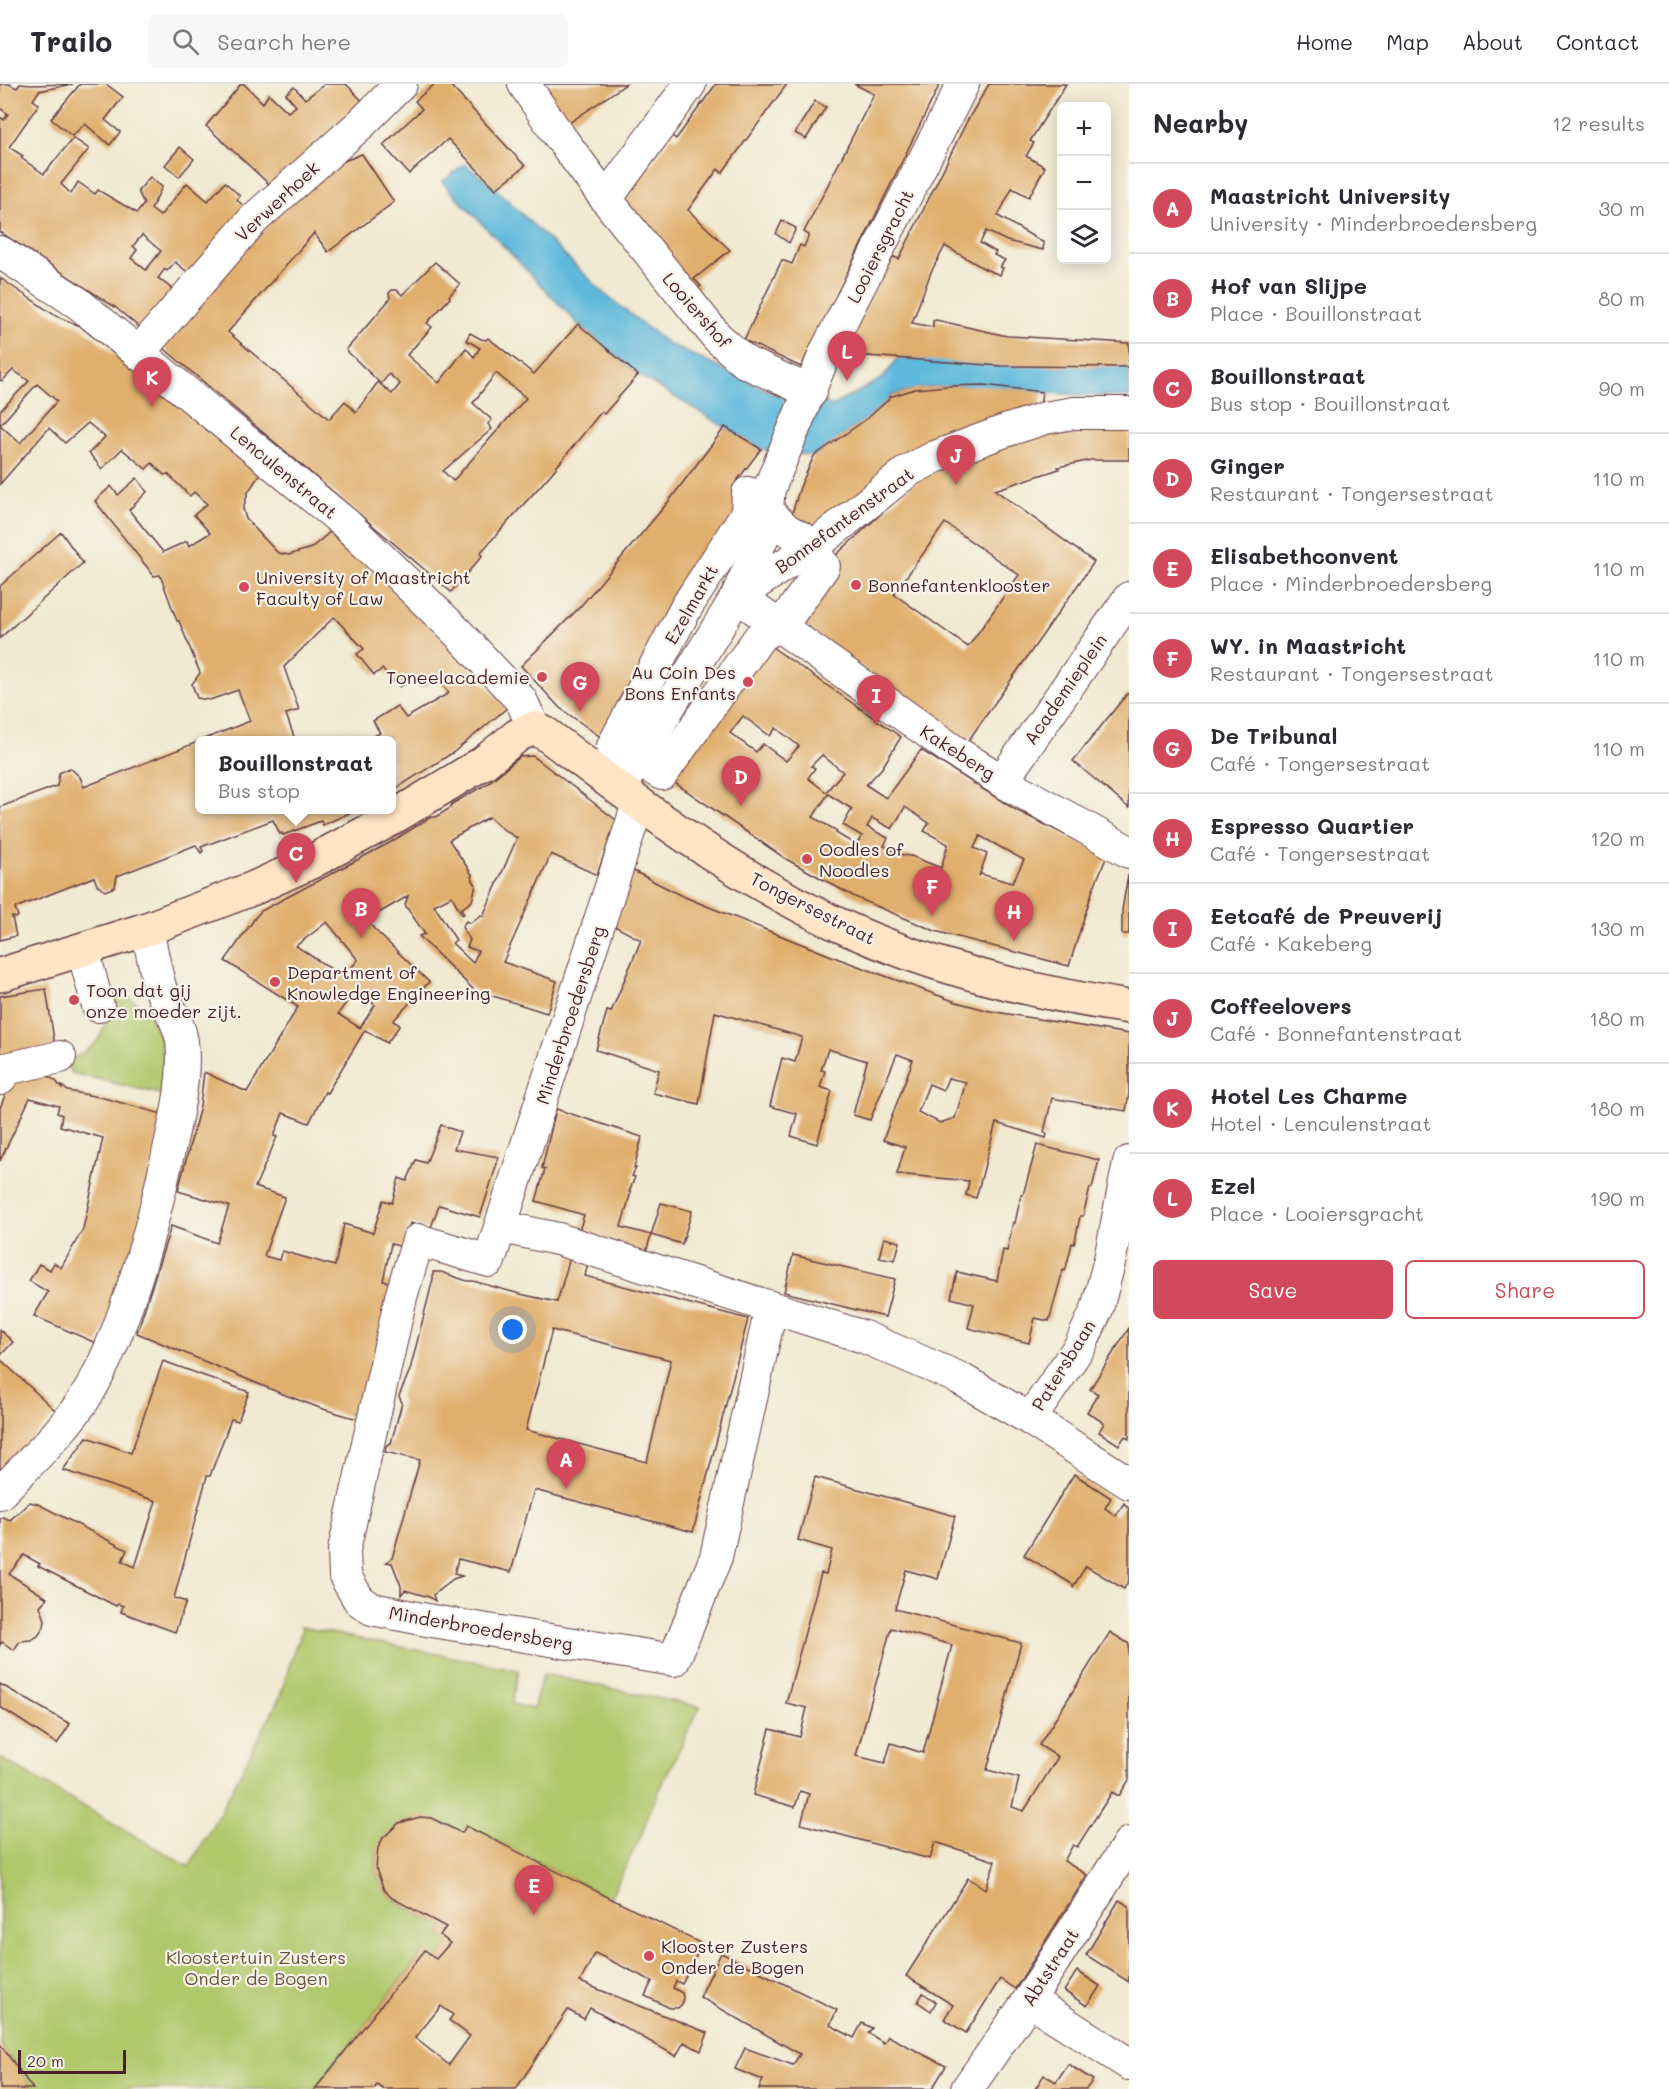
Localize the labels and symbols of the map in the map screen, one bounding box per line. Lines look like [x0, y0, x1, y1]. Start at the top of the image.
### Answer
street label: Verwerhoek [230, 156, 324, 246]
street label: Looiersgracht [841, 185, 919, 307]
street label: Looiershof [657, 267, 737, 354]
pin: L [828, 332, 866, 381]
pin: K [132, 358, 172, 407]
street label: Lenculenstraat [225, 420, 343, 524]
pin: J [936, 436, 976, 485]
street label: Bonnefantenstraat [770, 461, 918, 579]
street label: Ezelmarkt [659, 560, 723, 648]
place label: University of Maastricht Faculty of Law [256, 565, 471, 610]
place label: Bonnefantenklooster [868, 573, 1050, 597]
marker: Bonnefantenklooster [849, 578, 863, 592]
marker: University of Maastricht Faculty of Law [237, 580, 251, 594]
street label: Academieplein [1018, 629, 1112, 749]
place label: Au Coin Des Bons Enfants [625, 660, 736, 705]
pin: G [560, 662, 600, 712]
place label: Toneelacademie [386, 665, 530, 689]
marker: Toneelacademie [535, 670, 549, 684]
marker: Au Coin Des Bons Enfants [741, 675, 755, 689]
pin: I [856, 676, 896, 725]
street label: Kakeberg [916, 719, 1000, 785]
pin: D [722, 756, 760, 806]
pin: C [276, 834, 316, 883]
place label: Oodles of Noodles [819, 837, 904, 882]
marker: Oodles of Noodles [800, 852, 814, 866]
street label: Tongersestraat [746, 866, 880, 950]
pin: F [912, 866, 952, 916]
pin: B [342, 888, 380, 938]
pin: H [994, 892, 1034, 941]
street label: Minderbroedersberg [530, 923, 610, 1107]
place label: Department of Knowledge Engineering [287, 960, 490, 1005]
marker: Department of Knowledge Engineering [268, 975, 282, 989]
place label: Toon dat gij onze moeder zijt. [86, 978, 242, 1023]
marker: Toon dat gij onze moeder zijt. [67, 993, 81, 1007]
your location [498, 1315, 527, 1344]
street label: Patersbaan [1026, 1315, 1100, 1415]
pin: A [546, 1440, 586, 1489]
street label: Minderbroedersberg [387, 1600, 575, 1656]
pin: E [514, 1866, 554, 1915]
street label: Abtstraat [1016, 1924, 1084, 2010]
place label: Klooster Zusters Onder de Bogen [661, 1934, 808, 1979]
park label: Kloostertuin Zusters Onder de Bogen [166, 1945, 346, 1990]
marker: Klooster Zusters Onder de Bogen [642, 1949, 656, 1963]
scale bar [18, 2047, 126, 2074]

